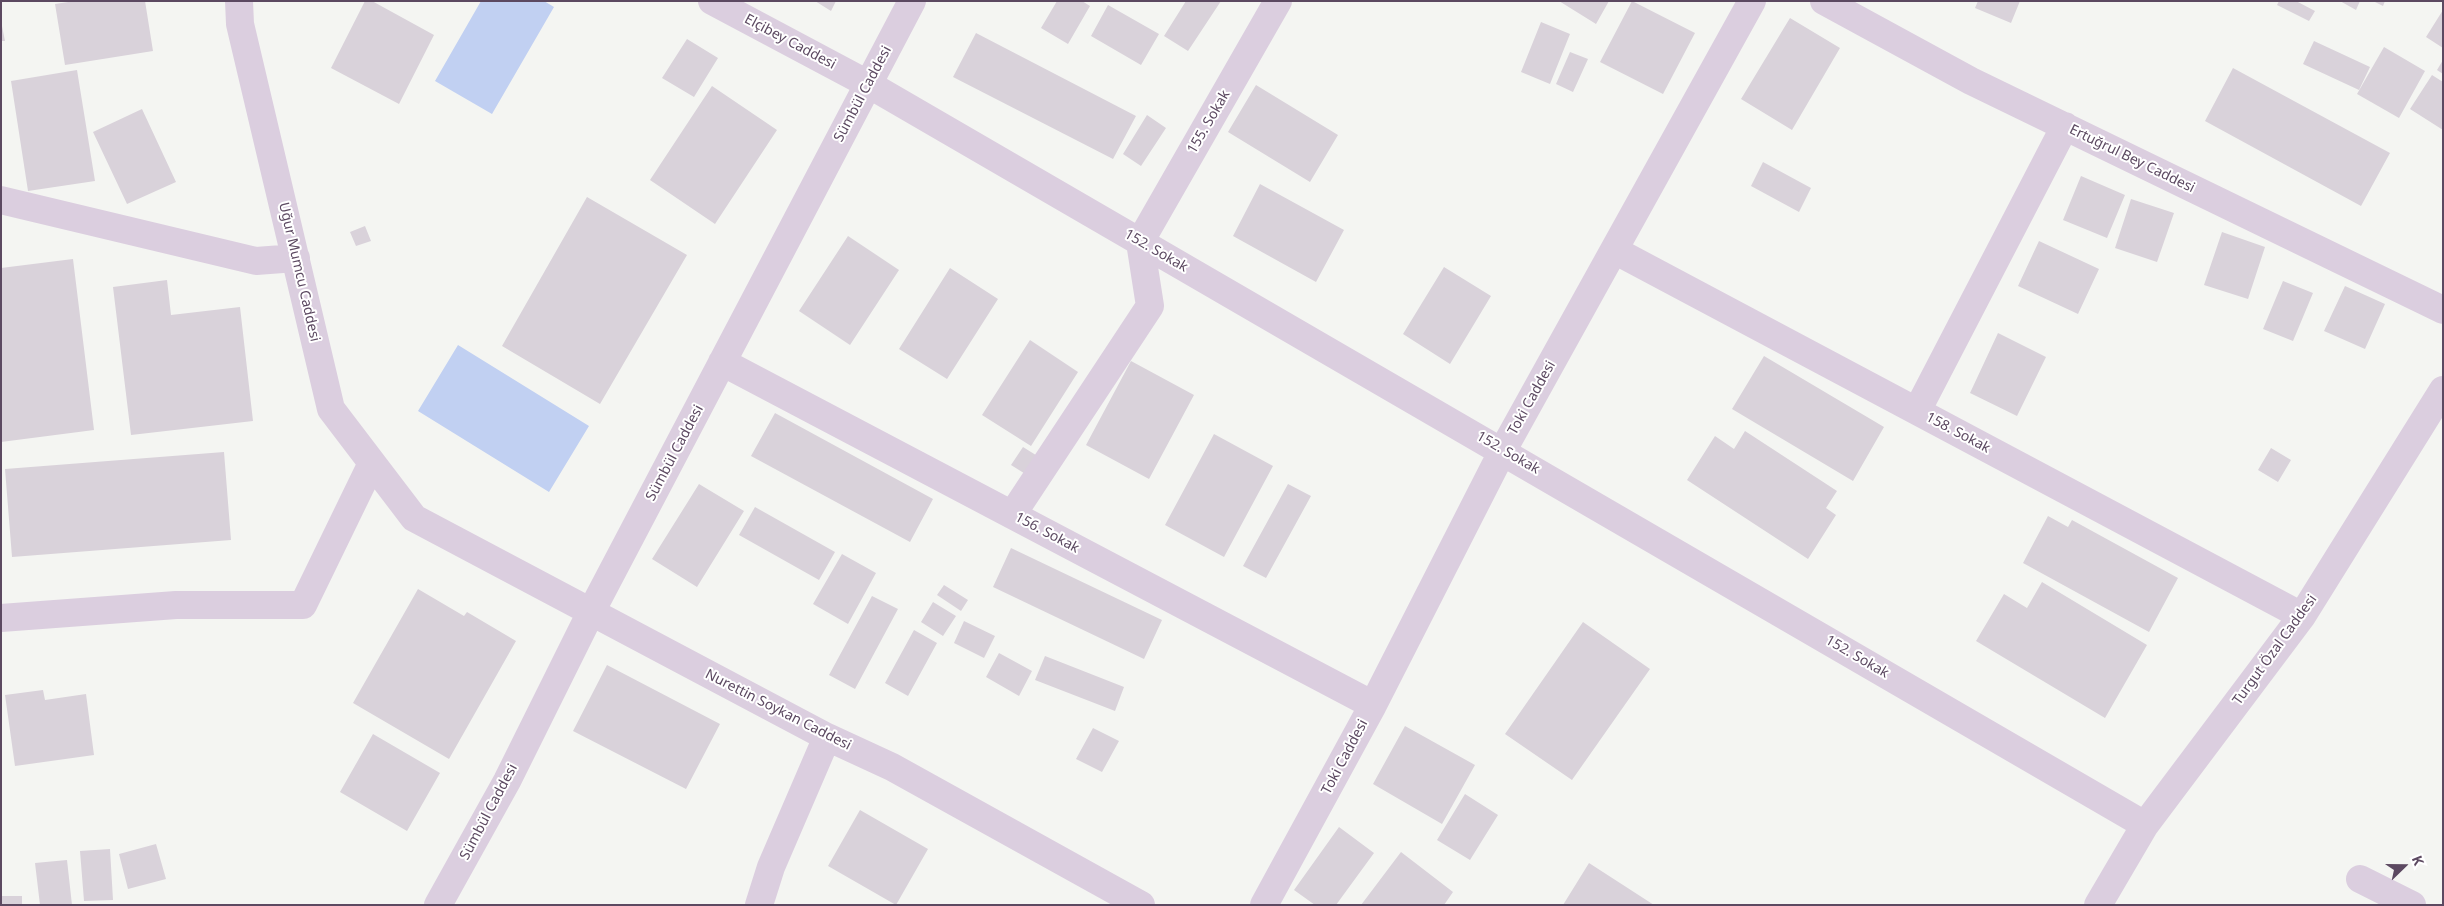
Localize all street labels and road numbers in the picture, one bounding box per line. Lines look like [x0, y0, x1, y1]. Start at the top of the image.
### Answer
street label: Elçibey Caddesi [742, 11, 838, 73]
street label: Sümbül Caddesi [831, 43, 895, 145]
street label: 155. Sokak [1184, 87, 1234, 157]
street label: Ertuğrul Bey Caddesi [2067, 121, 2197, 197]
street label: Uğur Mumcu Caddesi [275, 201, 323, 343]
street label: 152. Sokak [1121, 226, 1191, 276]
street label: Toki Caddesi [1505, 358, 1559, 438]
street label: Sümbül Caddesi [643, 402, 707, 504]
street label: 158. Sokak [1923, 409, 1993, 457]
street label: 152. Sokak [1473, 428, 1543, 478]
street label: 156. Sokak [1012, 509, 1082, 557]
street label: Turgut Özal Caddesi [2229, 592, 2321, 708]
street label: 152. Sokak [1822, 632, 1892, 682]
street label: Nurettin Soykan Caddesi [702, 666, 854, 754]
street label: Toki Caddesi [1318, 717, 1372, 797]
street label: Sümbül Caddesi [457, 761, 521, 863]

